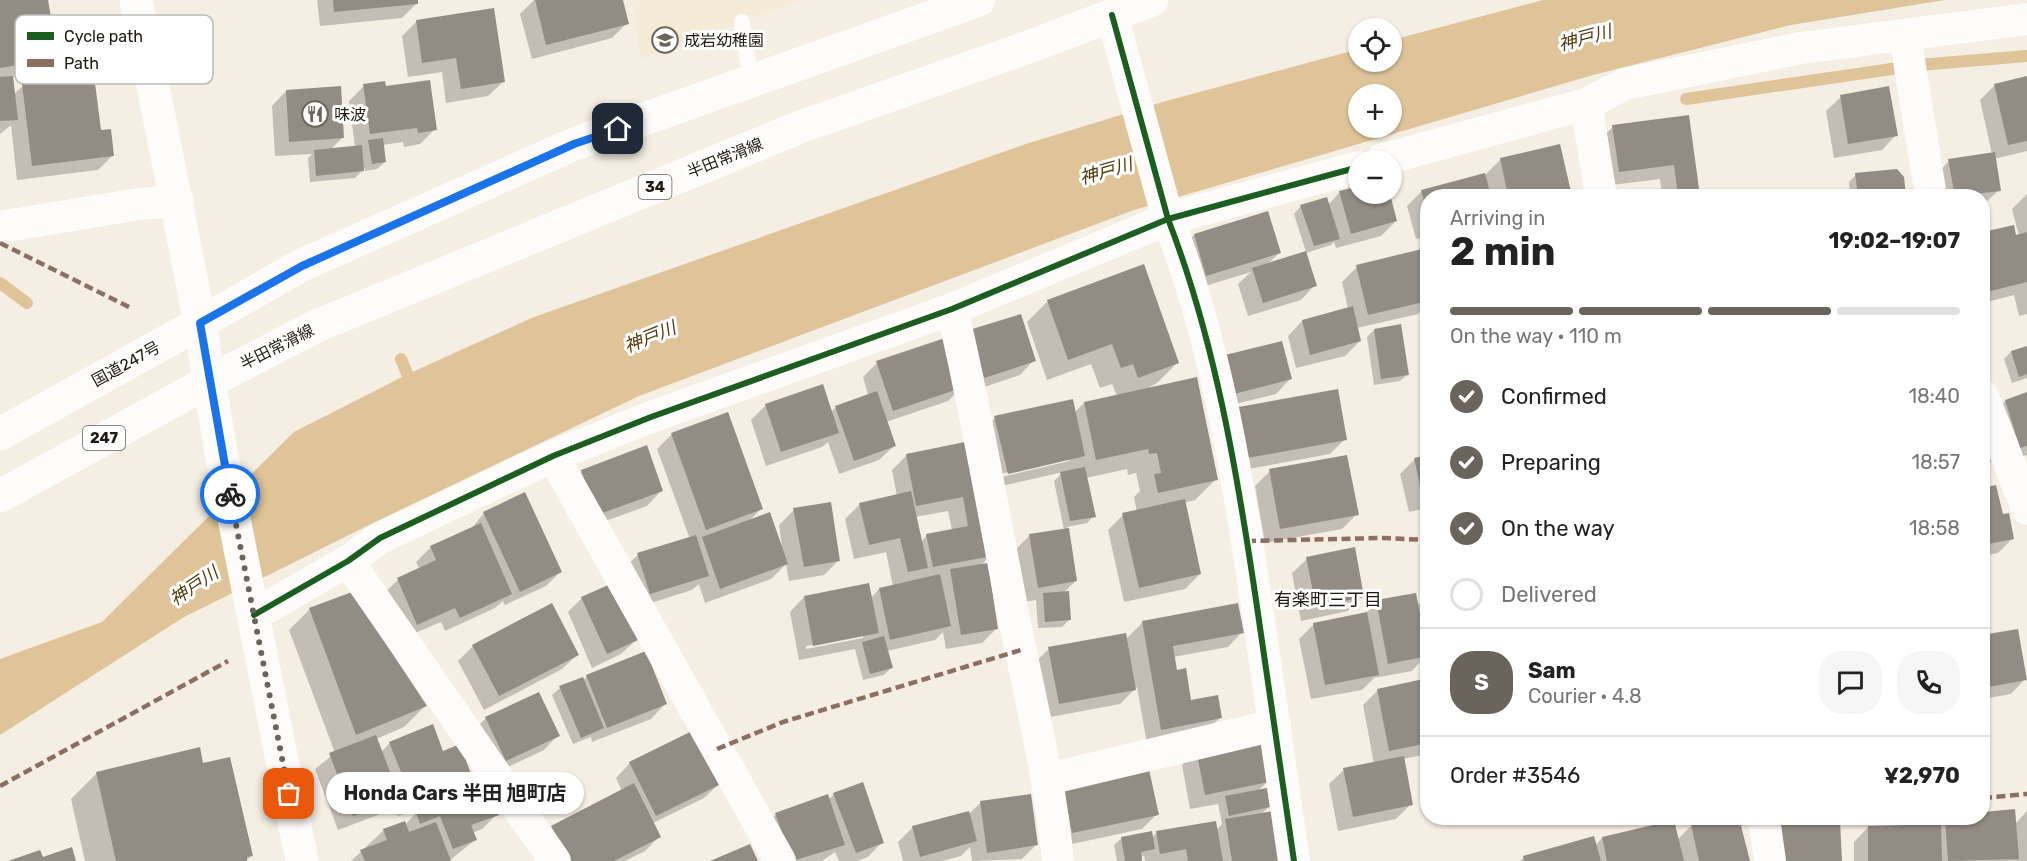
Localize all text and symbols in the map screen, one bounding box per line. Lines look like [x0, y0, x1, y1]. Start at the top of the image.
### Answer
legend [15, 15, 213, 84]
map controls [1348, 18, 1402, 204]
button: locate [1348, 18, 1402, 72]
water label: 神戸川 [1556, 20, 1616, 56]
school or university icon: 成岩幼稚園 [650, 25, 680, 55]
text: Cycle path [64, 27, 143, 46]
place label: 成岩幼稚園 [684, 31, 764, 50]
text: Path [64, 54, 99, 73]
button: + [1348, 84, 1402, 138]
restaurant icon: 味波 [300, 99, 330, 129]
pin [592, 103, 643, 154]
place label: 味波 [334, 105, 366, 124]
icon: home [601, 112, 634, 145]
street label: 半田常滑線 [684, 134, 766, 182]
button: − [1348, 150, 1402, 204]
water label: 神戸川 [1077, 152, 1137, 189]
road number: 34 [638, 175, 672, 199]
text: Arriving in [1450, 206, 1545, 230]
text: 19:02–19:07 [1829, 227, 1960, 254]
text: 2 min [1450, 229, 1556, 275]
water label: 神戸川 [621, 316, 681, 357]
street label: 半田常滑線 [237, 320, 317, 374]
text: On the way · 110 m [1450, 324, 1622, 348]
street label: 国道247号 [89, 337, 163, 391]
icon: check [1450, 380, 1483, 413]
text: Confirmed [1501, 383, 1607, 410]
text: 18:40 [1908, 384, 1960, 408]
road number: 247 [83, 426, 125, 450]
icon: check [1450, 446, 1483, 479]
text: Preparing [1501, 449, 1601, 476]
text: 18:57 [1911, 450, 1960, 474]
courier [200, 464, 260, 524]
icon: bike [214, 478, 247, 511]
icon: check [1450, 512, 1483, 545]
text: On the way [1501, 515, 1615, 542]
text: 18:58 [1909, 516, 1960, 540]
water label: 神戸川 [165, 561, 224, 610]
text: Delivered [1501, 581, 1597, 608]
district label: 有楽町三丁目 [1274, 589, 1382, 611]
button: chat [1819, 651, 1882, 714]
button: phone [1897, 651, 1960, 714]
text: Sam [1528, 657, 1576, 684]
text: S [1474, 669, 1489, 696]
text: Courier · 4.8 [1528, 684, 1642, 708]
text: Order #3546 [1450, 762, 1580, 789]
text: ¥2,970 [1884, 762, 1960, 789]
pin [263, 768, 314, 819]
callout: Honda Cars 半田 旭町店 [325, 773, 583, 815]
icon: bag [272, 777, 305, 810]
text: Honda Cars 半田 旭町店 [343, 781, 567, 805]

